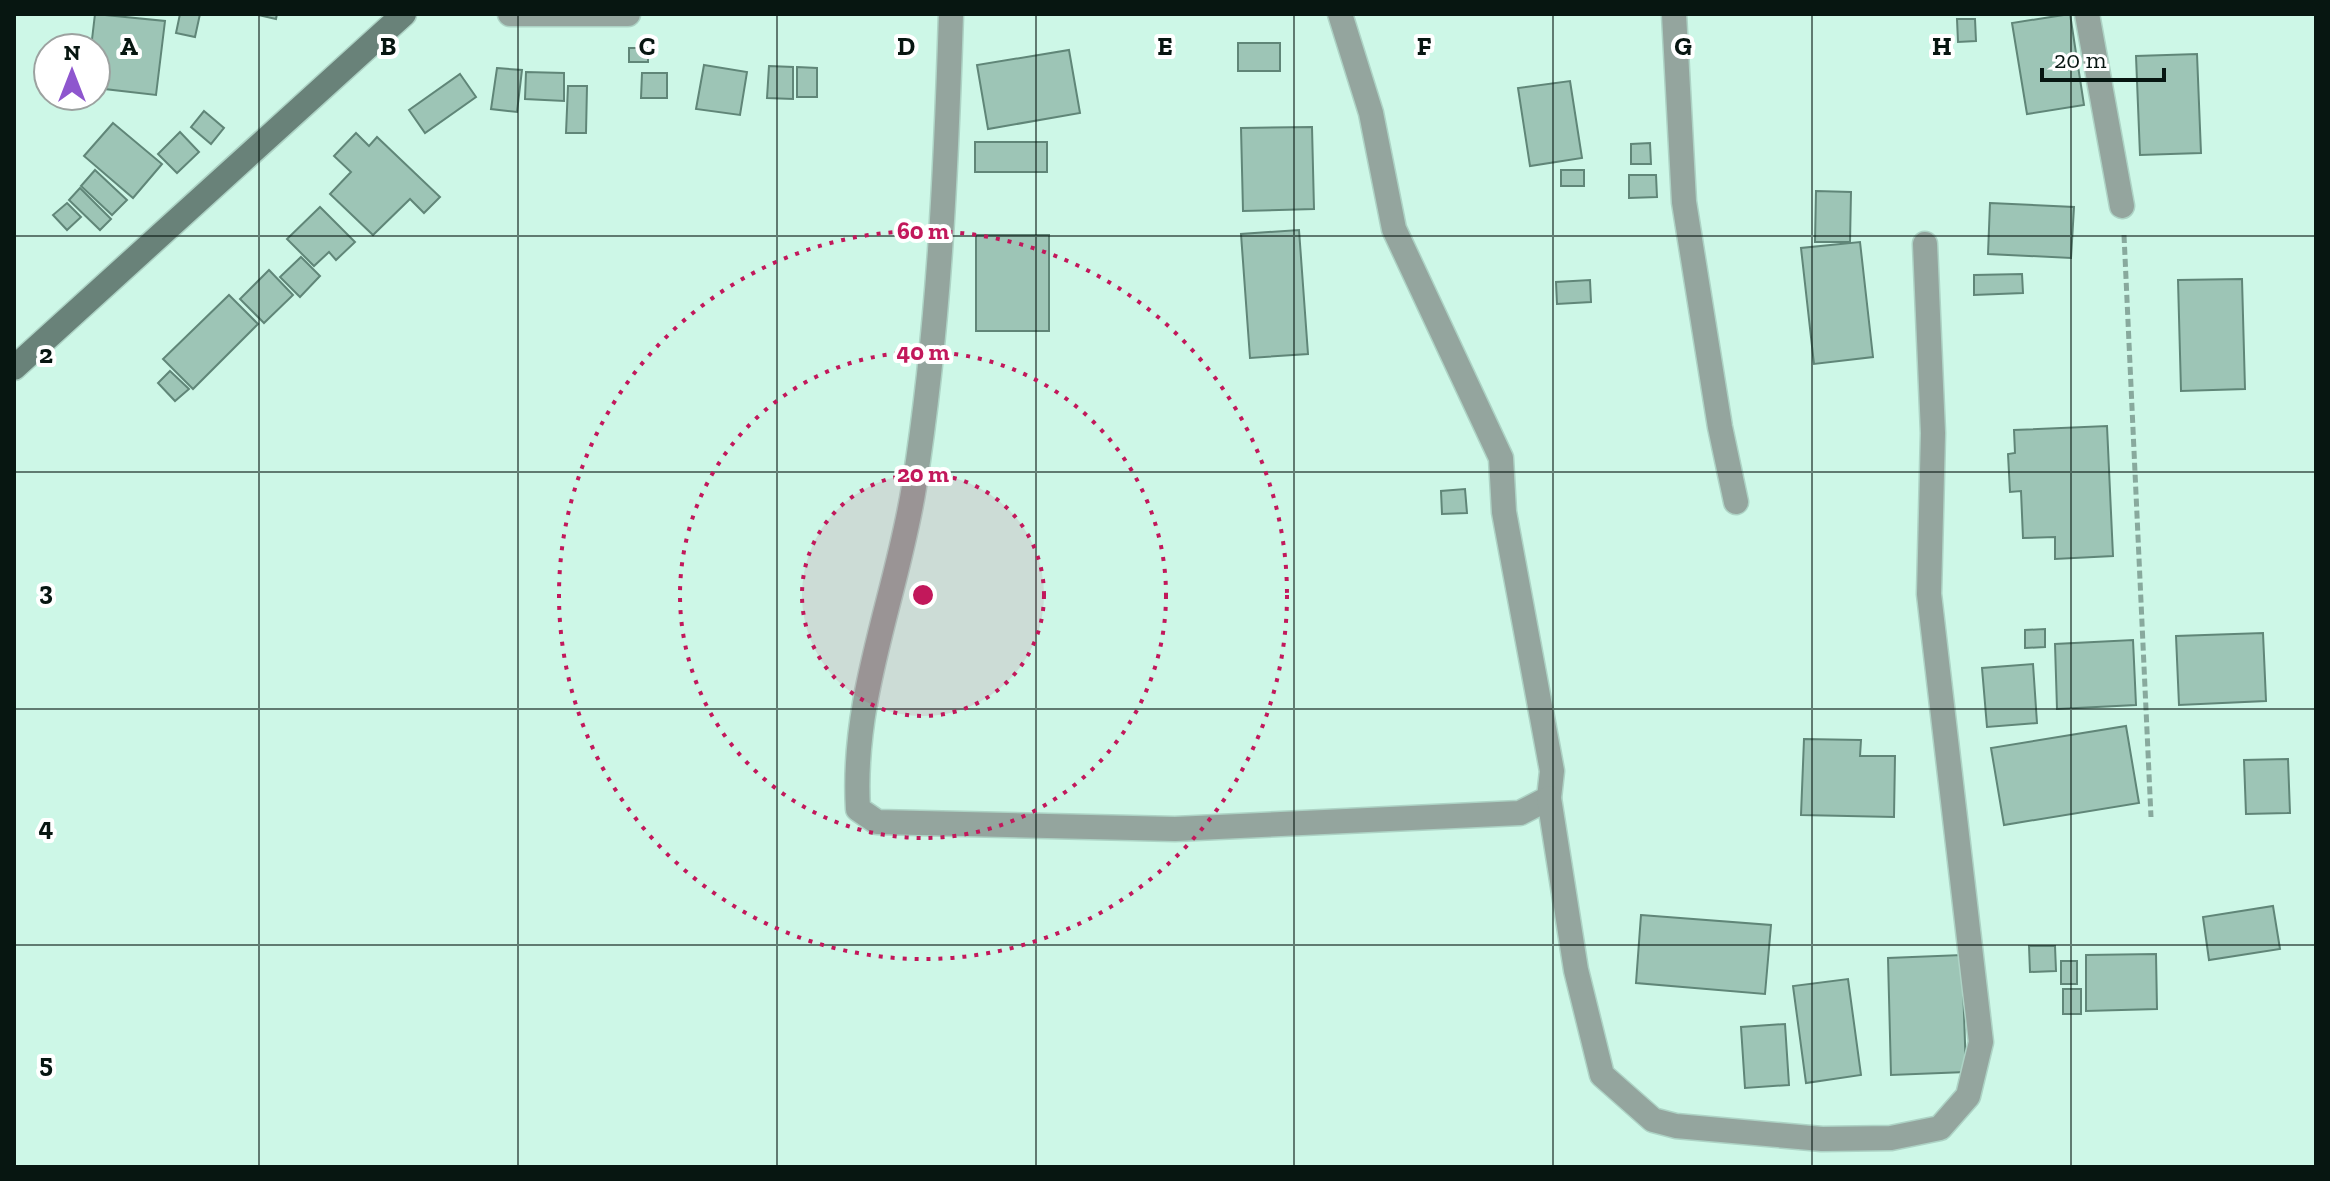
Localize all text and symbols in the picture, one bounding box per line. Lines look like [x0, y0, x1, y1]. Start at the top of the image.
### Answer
text: A [120, 30, 138, 62]
text: B [380, 30, 396, 62]
text: C [639, 30, 655, 62]
text: D [897, 30, 915, 62]
text: E [1157, 30, 1173, 62]
text: F [1417, 30, 1432, 62]
text: G [1674, 30, 1692, 62]
text: H [1932, 30, 1952, 62]
north arrow [32, 32, 112, 112]
scale bar [2042, 32, 2164, 82]
text: N [64, 39, 81, 66]
text: 20 m [2054, 45, 2107, 74]
text: 60 m [897, 216, 949, 245]
text: 40 m [896, 337, 950, 366]
text: 2 [39, 338, 53, 370]
text: 20 m [897, 459, 949, 488]
text: 3 [39, 575, 53, 607]
centre of rings [909, 581, 937, 609]
text: 4 [39, 811, 54, 843]
text: 5 [39, 1047, 53, 1079]

